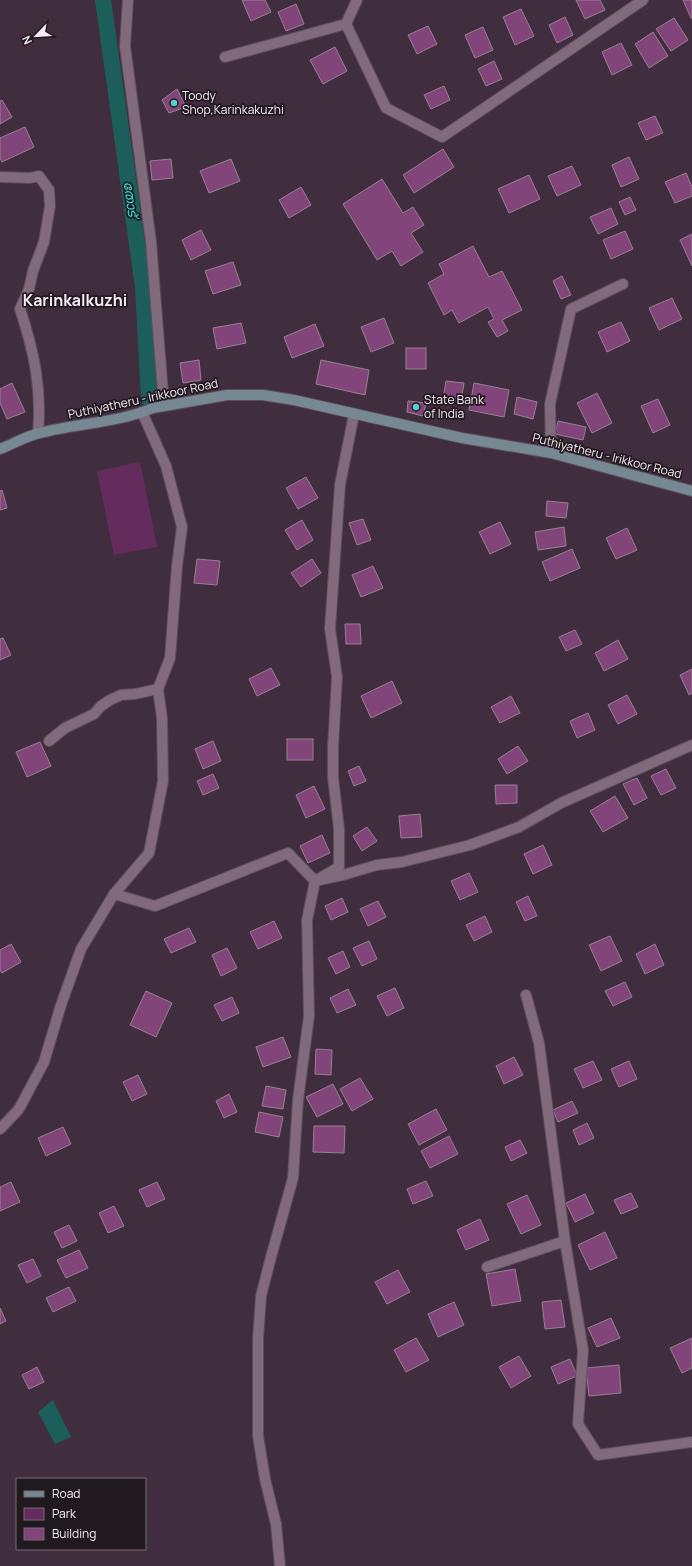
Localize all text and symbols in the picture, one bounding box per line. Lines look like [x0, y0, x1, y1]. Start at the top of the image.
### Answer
north arrow [16, 16, 56, 56]
text: N [18, 34, 35, 47]
place label: Toody Shop,Karinkakuzhi [182, 87, 284, 118]
marker: Toody Shop,Karinkakuzhi [169, 98, 179, 108]
water label: തോട് [120, 181, 143, 221]
district label: Karinkalkuzhi [23, 289, 127, 311]
street label: Puthiyatheru - Irikkoor Road [66, 374, 220, 423]
place label: State Bank of India [424, 391, 485, 422]
marker: State Bank of India [411, 402, 421, 412]
street label: Puthiyatheru - Irikkoor Road [531, 429, 683, 482]
legend [16, 1478, 146, 1550]
text: Road [52, 1485, 80, 1502]
text: Park [52, 1505, 77, 1522]
text: Building [52, 1525, 96, 1542]

